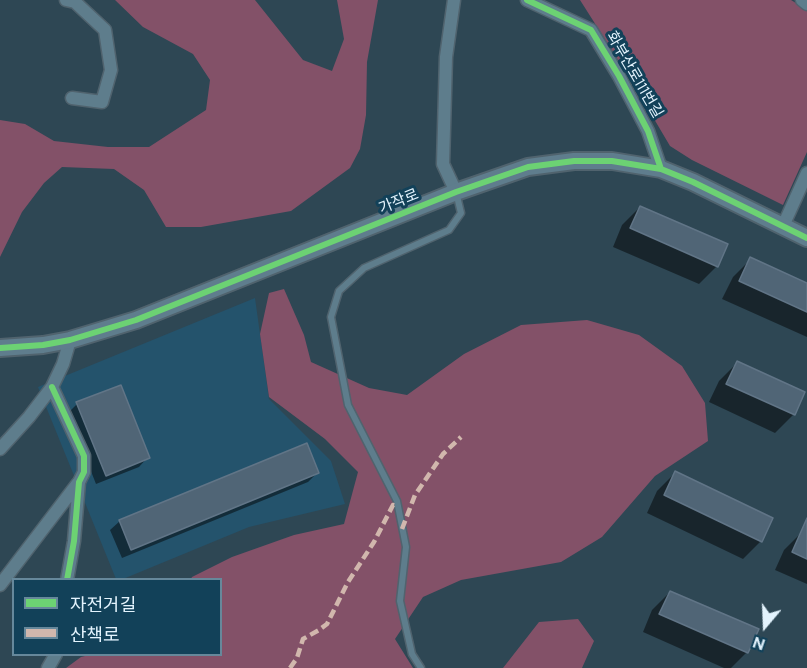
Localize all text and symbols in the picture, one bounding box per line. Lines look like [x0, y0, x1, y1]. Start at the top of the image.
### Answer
street label: 화부산로111번길 [602, 29, 666, 121]
street label: 가작로 [376, 186, 422, 218]
legend [12, 578, 222, 656]
text: 자전거길 [70, 593, 136, 617]
north arrow [735, 596, 795, 656]
text: 산책로 [70, 623, 120, 647]
text: N [750, 632, 768, 655]

